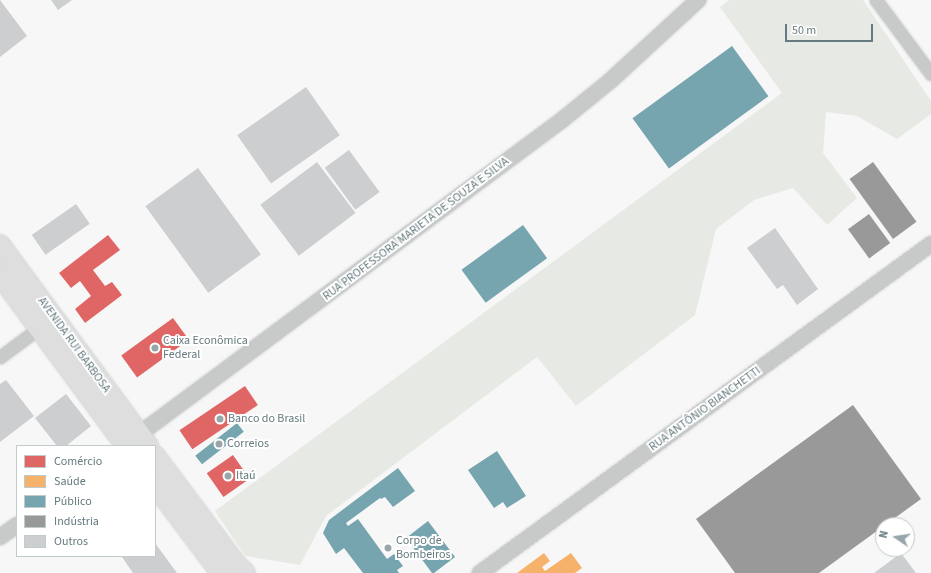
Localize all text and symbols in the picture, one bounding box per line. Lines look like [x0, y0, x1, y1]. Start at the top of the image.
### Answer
scale bar [787, 16, 875, 42]
text: 50 m [792, 22, 816, 39]
street label: RUA PROFESSORA MARIETA DE SOUZA E SILVA [320, 154, 512, 304]
street label: AVENIDA RUI BARBOSA [35, 294, 113, 396]
place label: Caixa Econômica Federal [163, 334, 248, 362]
marker: Caixa Econômica Federal [150, 343, 160, 353]
street label: RUA ANTÔNIO BIANCHETTI [646, 364, 764, 454]
place label: Banco do Brasil [228, 412, 305, 426]
marker: Banco do Brasil [215, 414, 225, 424]
place label: Correios [227, 437, 269, 451]
marker: Correios [214, 439, 224, 449]
legend [16, 445, 156, 557]
text: Comércio [54, 453, 102, 470]
place label: Itaú [236, 469, 256, 483]
marker: Itaú [223, 471, 233, 481]
text: Saúde [54, 473, 86, 490]
text: Público [54, 493, 92, 510]
text: Indústria [54, 513, 99, 530]
north arrow [875, 517, 915, 557]
text: N [876, 529, 892, 540]
text: Outros [54, 533, 88, 550]
place label: Corpo de Bombeiros [396, 534, 451, 562]
marker: Corpo de Bombeiros [383, 543, 393, 553]

